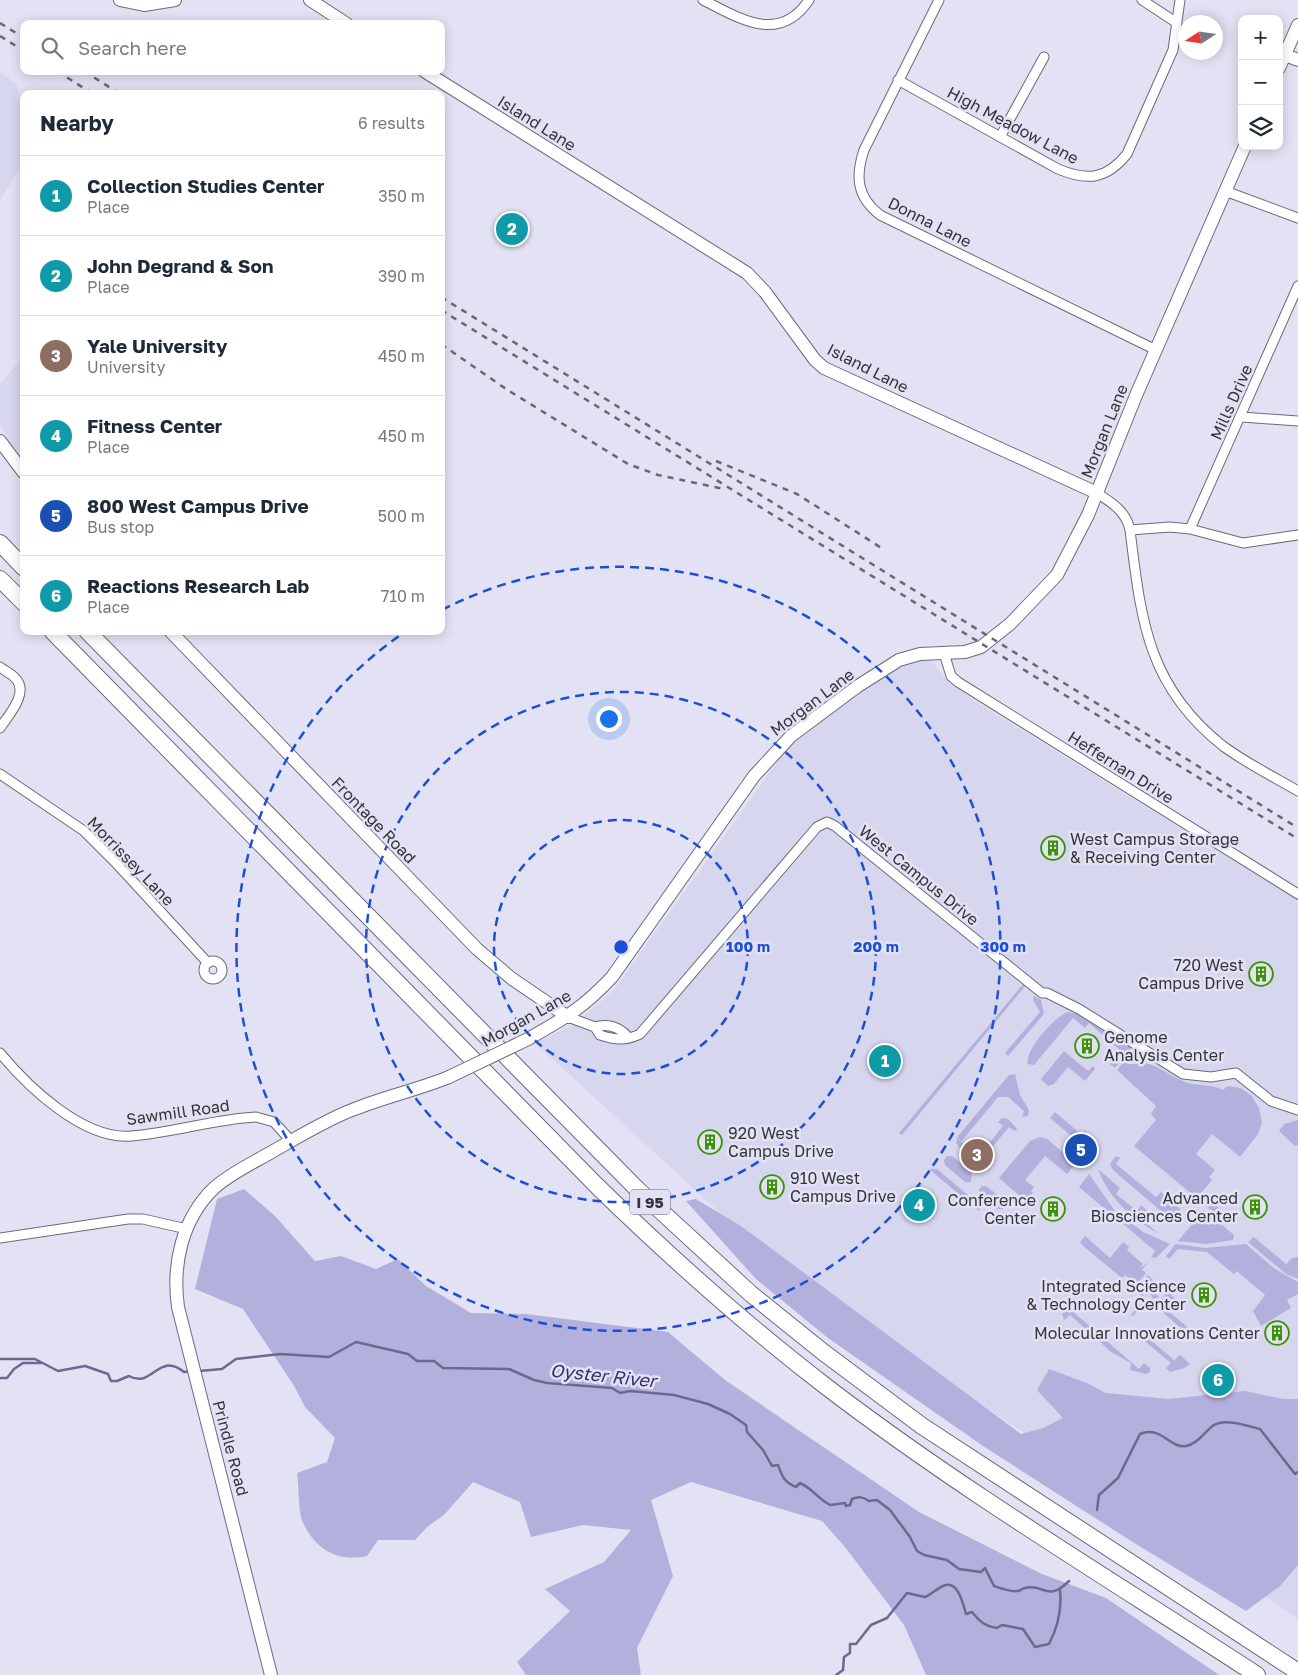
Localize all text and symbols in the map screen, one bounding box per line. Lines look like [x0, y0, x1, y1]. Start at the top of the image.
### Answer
north arrow [1178, 15, 1223, 60]
map controls [1238, 15, 1283, 150]
button: + [1238, 15, 1283, 60]
search box [20, 20, 445, 75]
icon: search [38, 34, 66, 62]
text: Search here [78, 36, 187, 59]
button: − [1238, 60, 1283, 105]
street label: High Meadow Lane [944, 82, 1082, 168]
street label: Island Lane [494, 91, 580, 155]
button: layers [1238, 105, 1283, 150]
text: Nearby [40, 110, 114, 136]
text: 6 results [358, 113, 425, 133]
text: Collection Studies Center [87, 174, 324, 197]
text: 1 [52, 186, 60, 206]
text: 350 m [378, 186, 425, 206]
street label: Donna Lane [885, 192, 975, 252]
text: Place [87, 197, 130, 217]
pin: 2 [496, 210, 528, 248]
text: John Degrand & Son [87, 254, 273, 277]
text: 2 [51, 266, 61, 286]
text: 390 m [378, 266, 425, 286]
text: Place [87, 277, 130, 297]
text: Yale University [87, 334, 227, 357]
street label: Island Lane [824, 339, 912, 397]
text: 3 [51, 346, 61, 366]
text: 450 m [378, 346, 425, 366]
text: University [87, 357, 165, 377]
street label: Mills Drive [1206, 361, 1256, 443]
street label: Morgan Lane [1076, 381, 1132, 481]
text: Fitness Center [87, 414, 222, 437]
text: 4 [51, 426, 61, 446]
text: 450 m [378, 426, 425, 446]
text: Place [87, 437, 130, 457]
text: 800 West Campus Drive [87, 494, 309, 517]
text: 5 [51, 506, 61, 526]
text: 500 m [378, 506, 425, 526]
text: Bus stop [87, 517, 154, 537]
text: Reactions Research Lab [87, 574, 309, 597]
text: 6 [51, 586, 61, 606]
text: 710 m [381, 586, 425, 606]
text: Place [87, 597, 130, 617]
street label: Morgan Lane [766, 664, 858, 740]
your location [596, 706, 622, 732]
street label: Heffernan Drive [1064, 726, 1178, 808]
street label: Frontage Road [328, 773, 420, 867]
street label: Morrissey Lane [83, 812, 179, 910]
street label: West Campus Drive [855, 820, 983, 930]
place label: West Campus Storage & Receiving Center [1070, 829, 1239, 867]
building icon: West Campus Storage & Receiving Center [1040, 835, 1066, 861]
text: 100 m [726, 937, 770, 955]
text: 200 m [853, 937, 899, 955]
text: 300 m [980, 937, 1026, 955]
centre of rings [612, 938, 630, 956]
place label: 720 West Campus Drive [1138, 955, 1244, 993]
building icon: 720 West Campus Drive [1248, 961, 1274, 987]
street label: Morgan Lane [478, 985, 574, 1051]
place label: Genome Analysis Center [1104, 1027, 1224, 1065]
building icon: Genome Analysis Center [1074, 1033, 1100, 1059]
pin: 1 [869, 1042, 901, 1080]
street label: Sawmill Road [125, 1095, 231, 1129]
place label: 920 West Campus Drive [728, 1123, 834, 1161]
building icon: 920 West Campus Drive [697, 1129, 723, 1155]
pin: 5 [1065, 1131, 1097, 1169]
pin: 3 [961, 1136, 993, 1174]
place label: 910 West Campus Drive [790, 1168, 896, 1206]
building icon: 910 West Campus Drive [759, 1174, 785, 1200]
pin: 4 [903, 1186, 935, 1224]
place label: Advanced Biosciences Center [1091, 1188, 1238, 1226]
road number: I 95 [630, 1190, 670, 1214]
place label: Conference Center [948, 1190, 1036, 1228]
building icon: Advanced Biosciences Center [1242, 1194, 1268, 1220]
building icon: Conference Center [1040, 1196, 1066, 1222]
place label: Integrated Science & Technology Center [1026, 1276, 1186, 1314]
building icon: Integrated Science & Technology Center [1191, 1282, 1217, 1308]
building icon: Molecular Innovations Center [1264, 1320, 1290, 1346]
place label: Molecular Innovations Center [1034, 1323, 1260, 1343]
water label: Oyster River [549, 1359, 660, 1392]
pin: 6 [1202, 1361, 1234, 1399]
street label: Prindle Road [209, 1398, 253, 1498]

